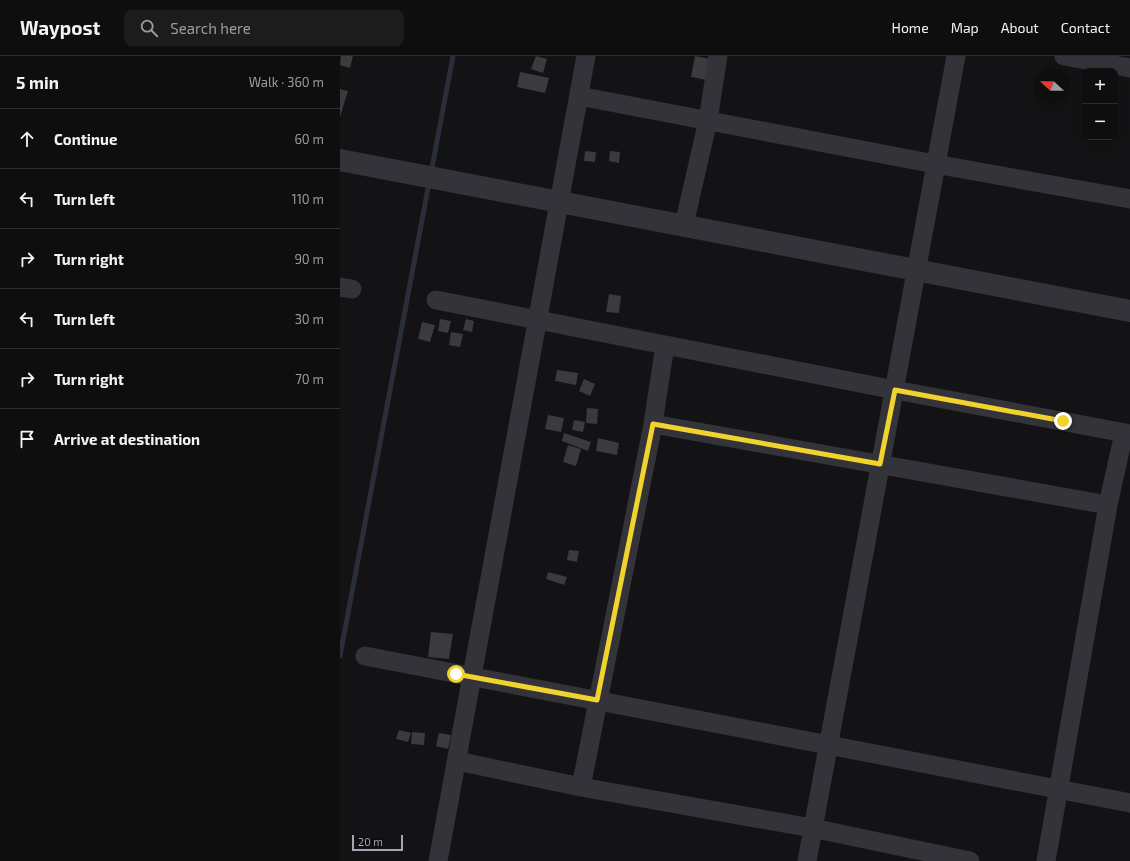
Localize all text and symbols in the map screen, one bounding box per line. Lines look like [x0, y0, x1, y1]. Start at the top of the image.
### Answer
search box [124, 10, 404, 46]
text: Waypost [20, 16, 100, 39]
icon: search [138, 17, 160, 39]
text: Search here [170, 19, 251, 37]
text: Home [892, 19, 929, 36]
text: Map [951, 19, 979, 36]
text: About [1001, 19, 1039, 36]
text: Contact [1061, 19, 1110, 36]
north arrow [1034, 68, 1070, 104]
map controls [1082, 68, 1118, 140]
button: + [1082, 68, 1118, 104]
text: 5 min [16, 72, 59, 92]
text: Walk · 360 m [249, 74, 324, 90]
button: − [1082, 104, 1118, 140]
icon: ahead [16, 128, 38, 150]
text: Continue [54, 130, 117, 148]
text: 60 m [294, 131, 324, 147]
icon: left [16, 188, 38, 210]
text: Turn left [54, 190, 115, 208]
text: 110 m [292, 191, 324, 207]
icon: right [16, 248, 38, 270]
text: Turn right [54, 250, 124, 268]
text: 90 m [294, 251, 324, 267]
icon: left [16, 308, 38, 330]
text: Turn left [54, 310, 115, 328]
text: 30 m [295, 311, 324, 327]
icon: right [16, 368, 38, 390]
text: Turn right [54, 370, 124, 388]
text: 70 m [295, 371, 324, 387]
route end [1054, 412, 1072, 430]
icon: arrive [16, 428, 38, 450]
text: Arrive at destination [54, 430, 200, 448]
route start [447, 665, 465, 683]
scale bar [352, 833, 403, 852]
text: 20 m [358, 835, 383, 848]

